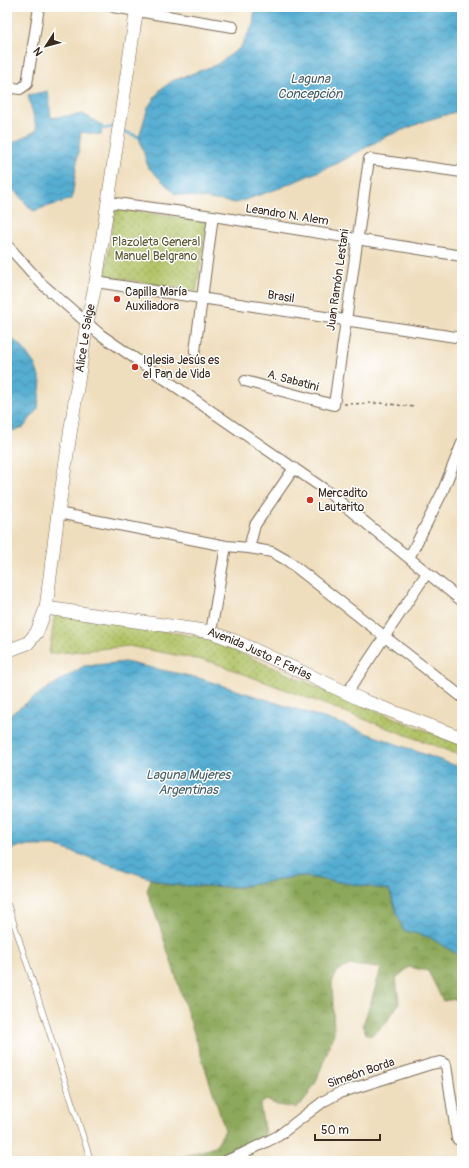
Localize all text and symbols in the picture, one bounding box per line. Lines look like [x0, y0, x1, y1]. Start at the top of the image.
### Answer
north arrow [26, 26, 66, 66]
text: N [31, 44, 46, 58]
water label: Laguna Concepción [278, 71, 343, 102]
street label: Leandro N. Alem [244, 201, 330, 229]
street label: Juan Ramón Lestani [323, 228, 353, 332]
park label: Plazoleta General Manuel Belgrano [112, 235, 200, 264]
place label: Capilla María Auxiliadora [125, 285, 188, 314]
street label: Brasil [266, 287, 296, 307]
marker: Capilla María Auxiliadora [112, 294, 122, 304]
street label: Alice Le Saige [72, 302, 98, 374]
place label: Iglesia Jesús es el Pan de Vida [143, 353, 220, 382]
marker: Iglesia Jesús es el Pan de Vida [130, 362, 140, 372]
street label: A. Sabatini [266, 367, 320, 395]
place label: Mercadito Lautarito [318, 486, 368, 515]
marker: Mercadito Lautarito [305, 495, 315, 505]
street label: Avenida Justo P. Farías [206, 624, 315, 683]
water label: Laguna Mujeres Argentinas [146, 767, 232, 798]
street label: Simeón Borda [325, 1054, 397, 1092]
scale bar [315, 1116, 380, 1142]
text: 50 m [321, 1123, 349, 1138]

